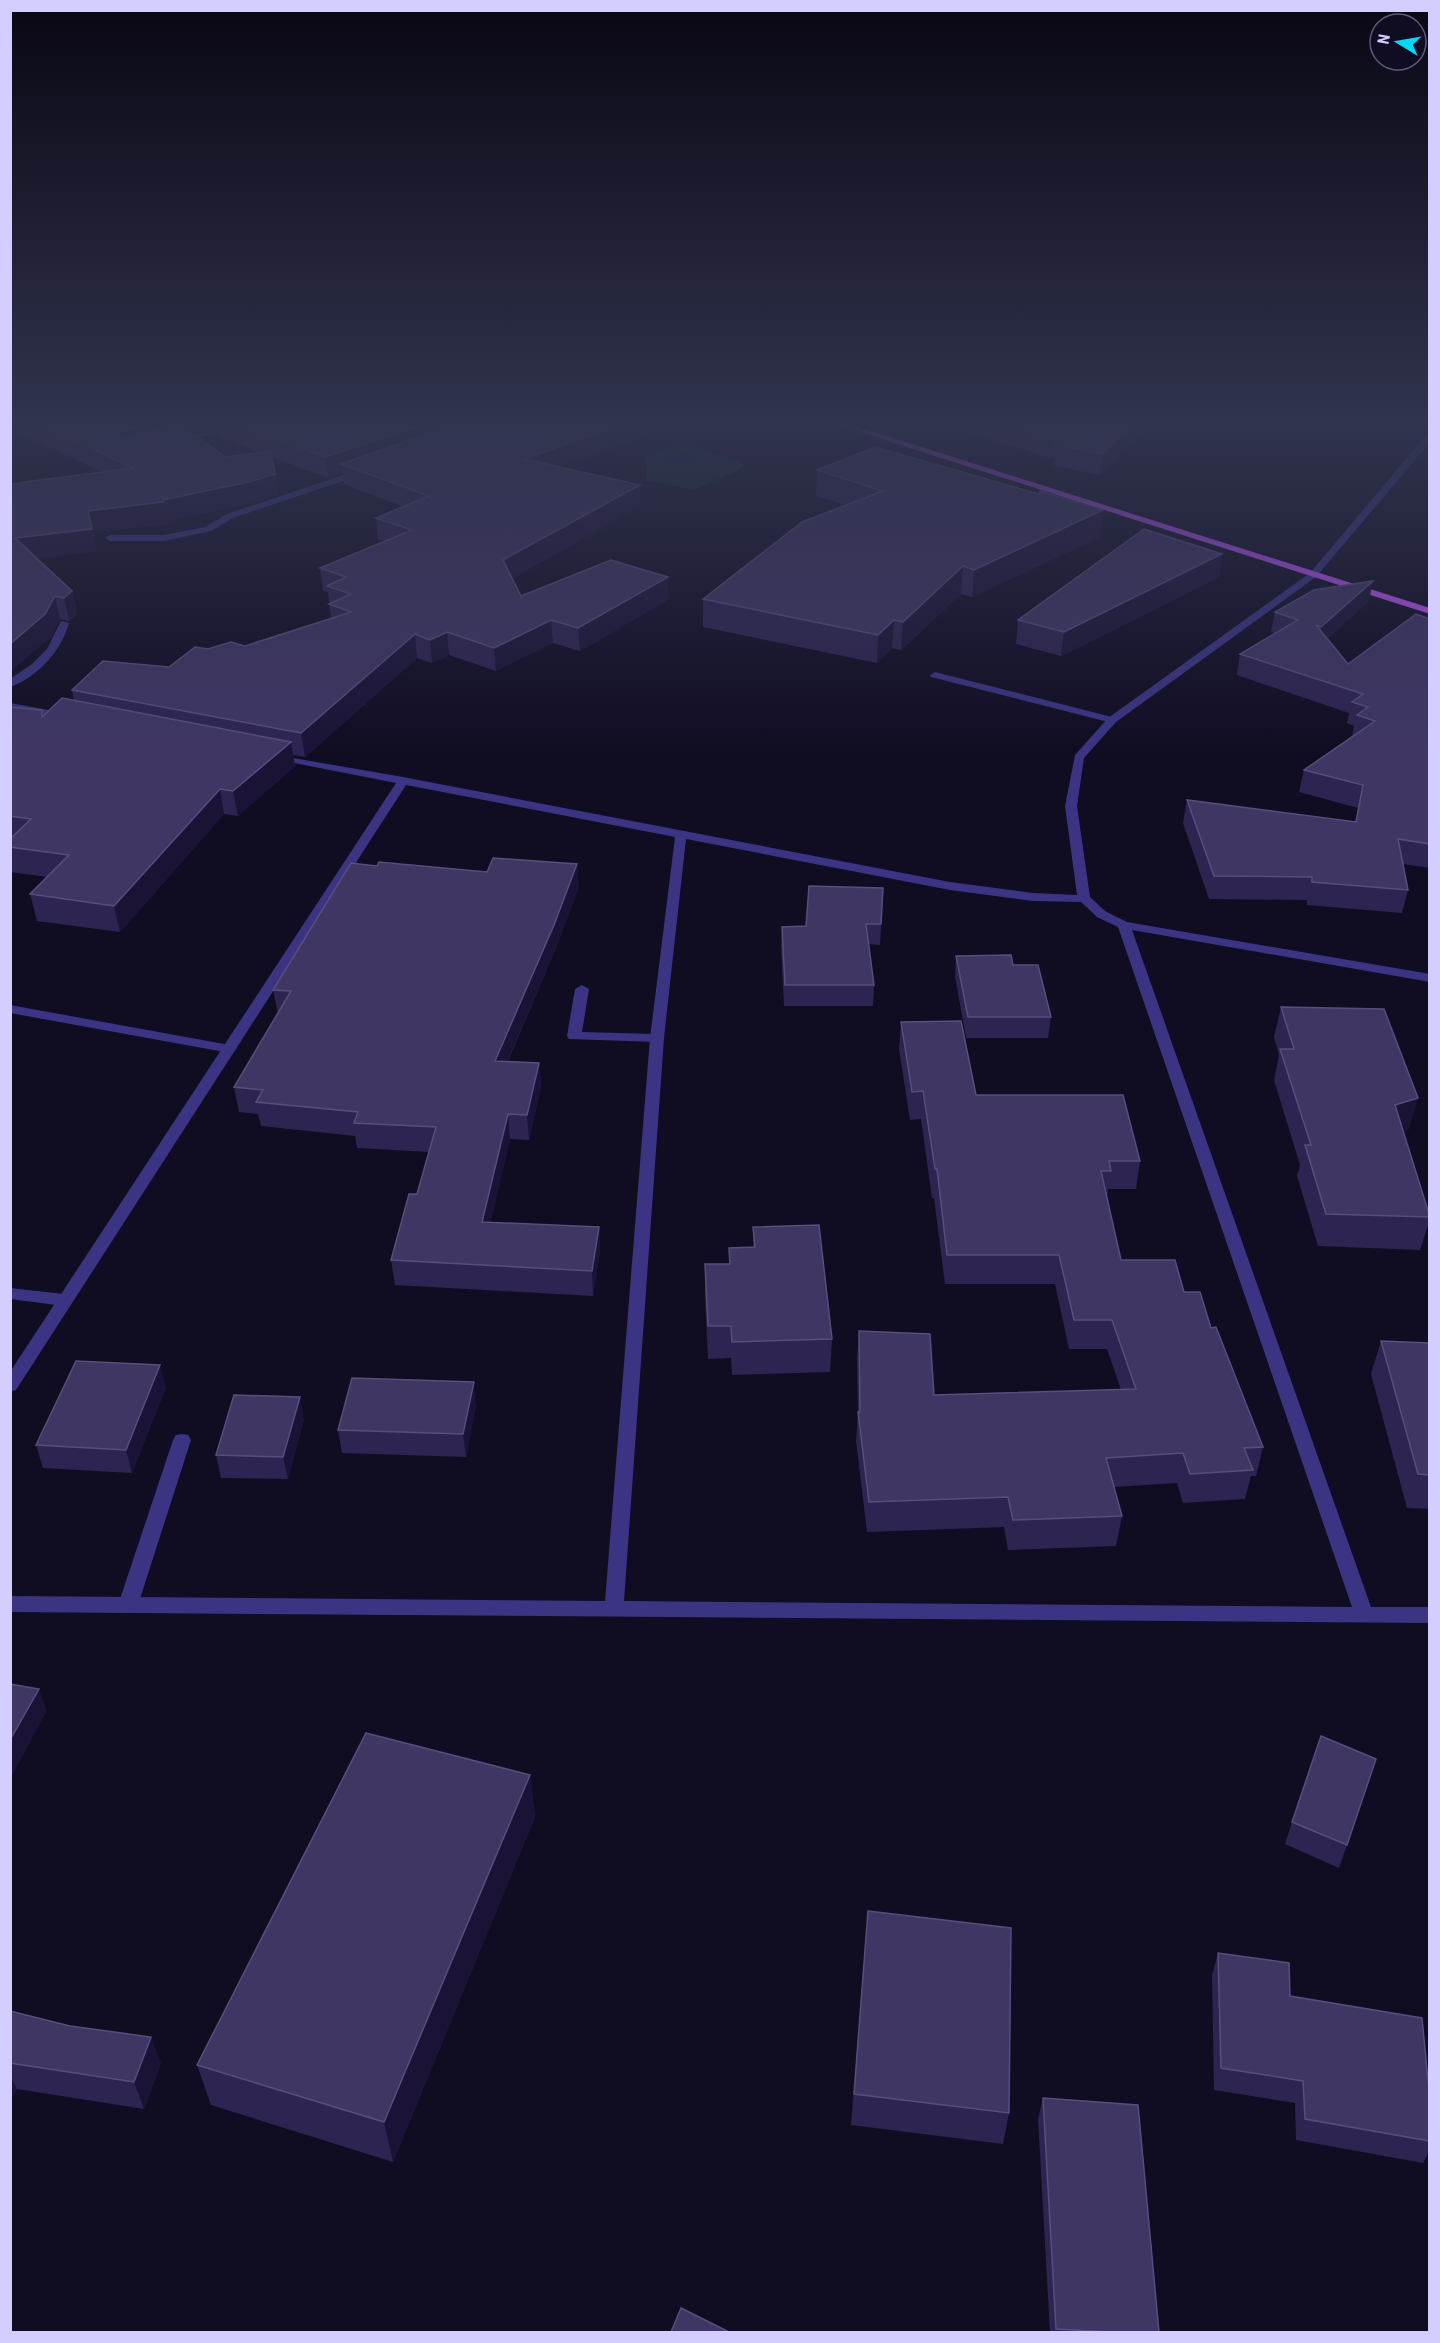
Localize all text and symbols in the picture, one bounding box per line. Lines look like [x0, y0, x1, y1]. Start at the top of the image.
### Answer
north arrow [1368, 12, 1428, 72]
text: N [1374, 33, 1394, 46]

